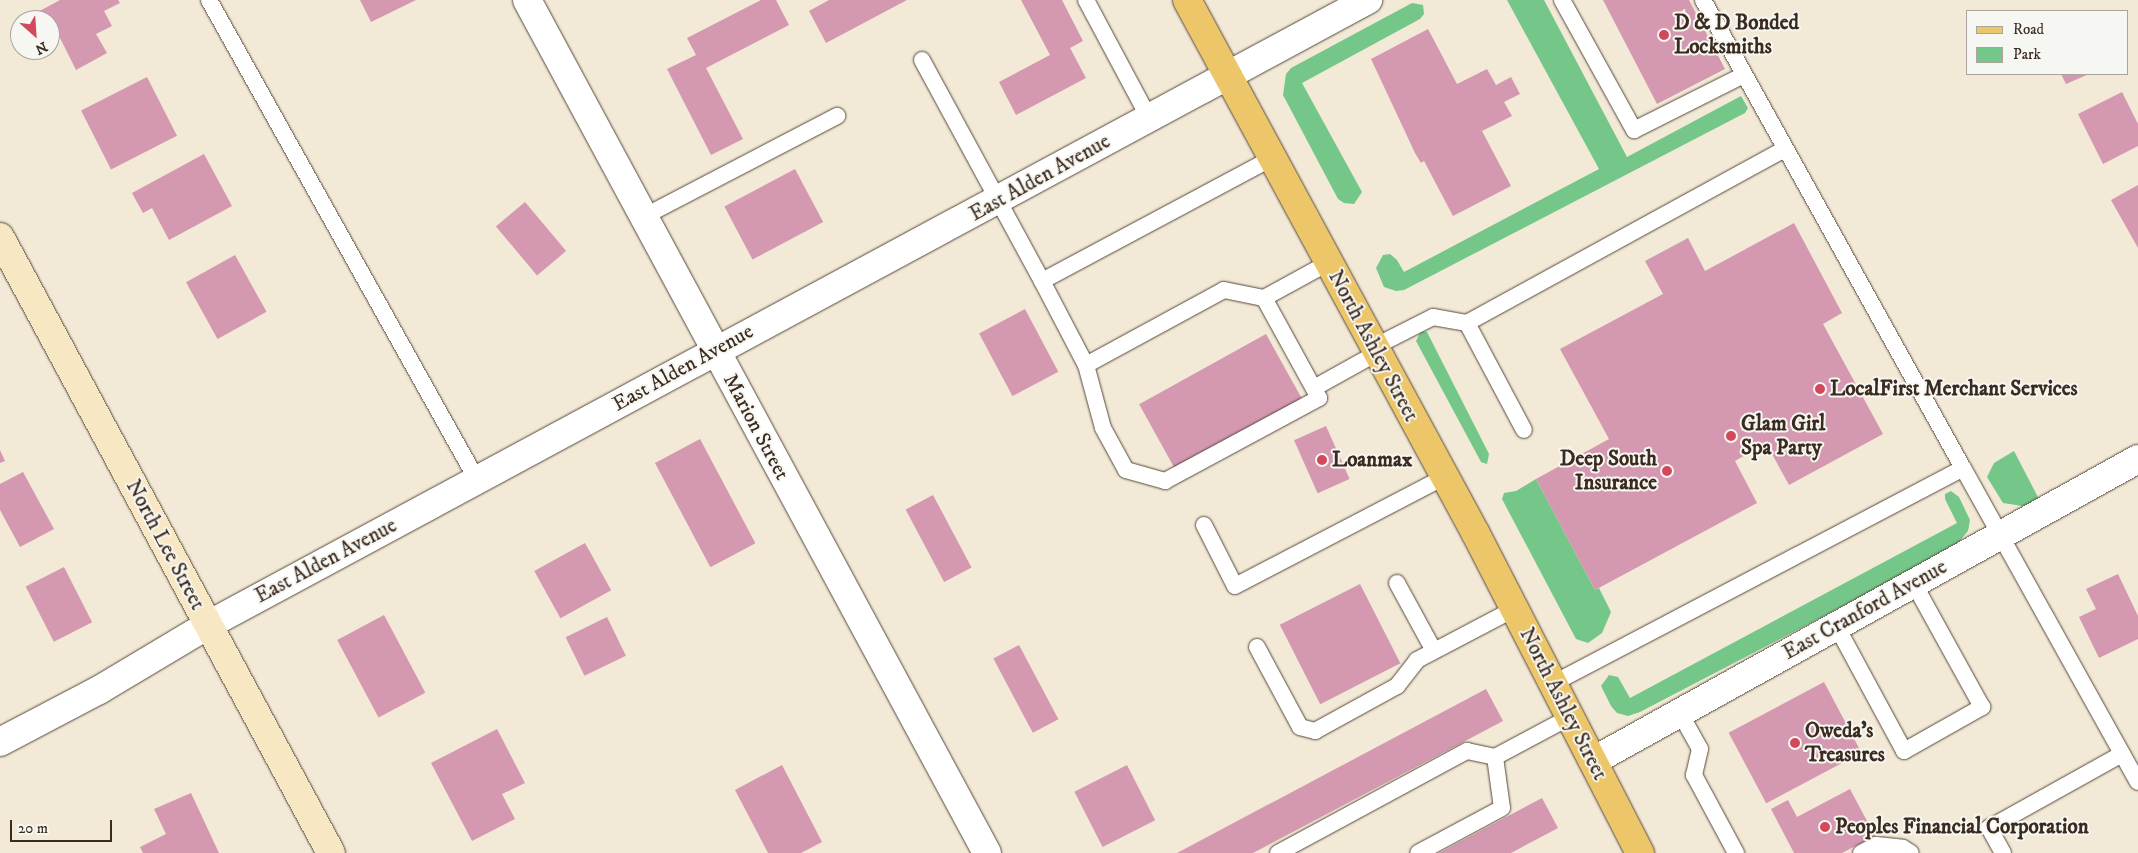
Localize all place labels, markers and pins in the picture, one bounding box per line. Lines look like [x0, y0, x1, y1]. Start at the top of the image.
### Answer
place label: D & D Bonded Locksmiths [1674, 10, 1799, 60]
marker: D & D Bonded Locksmiths [1658, 29, 1670, 41]
place label: LocalFirst Merchant Services [1830, 376, 2078, 402]
marker: LocalFirst Merchant Services [1814, 383, 1826, 395]
place label: Glam Girl Spa Party [1741, 411, 1825, 461]
marker: Glam Girl Spa Party [1725, 430, 1737, 442]
place label: Deep South Insurance [1560, 446, 1657, 496]
place label: Loanmax [1332, 447, 1412, 473]
marker: Loanmax [1316, 454, 1328, 466]
marker: Deep South Insurance [1661, 465, 1673, 477]
place label: Oweda's Treasures [1805, 718, 1885, 768]
marker: Oweda's Treasures [1789, 737, 1801, 749]
place label: Peoples Financial Corporation [1835, 814, 2089, 840]
marker: Peoples Financial Corporation [1819, 821, 1831, 833]

